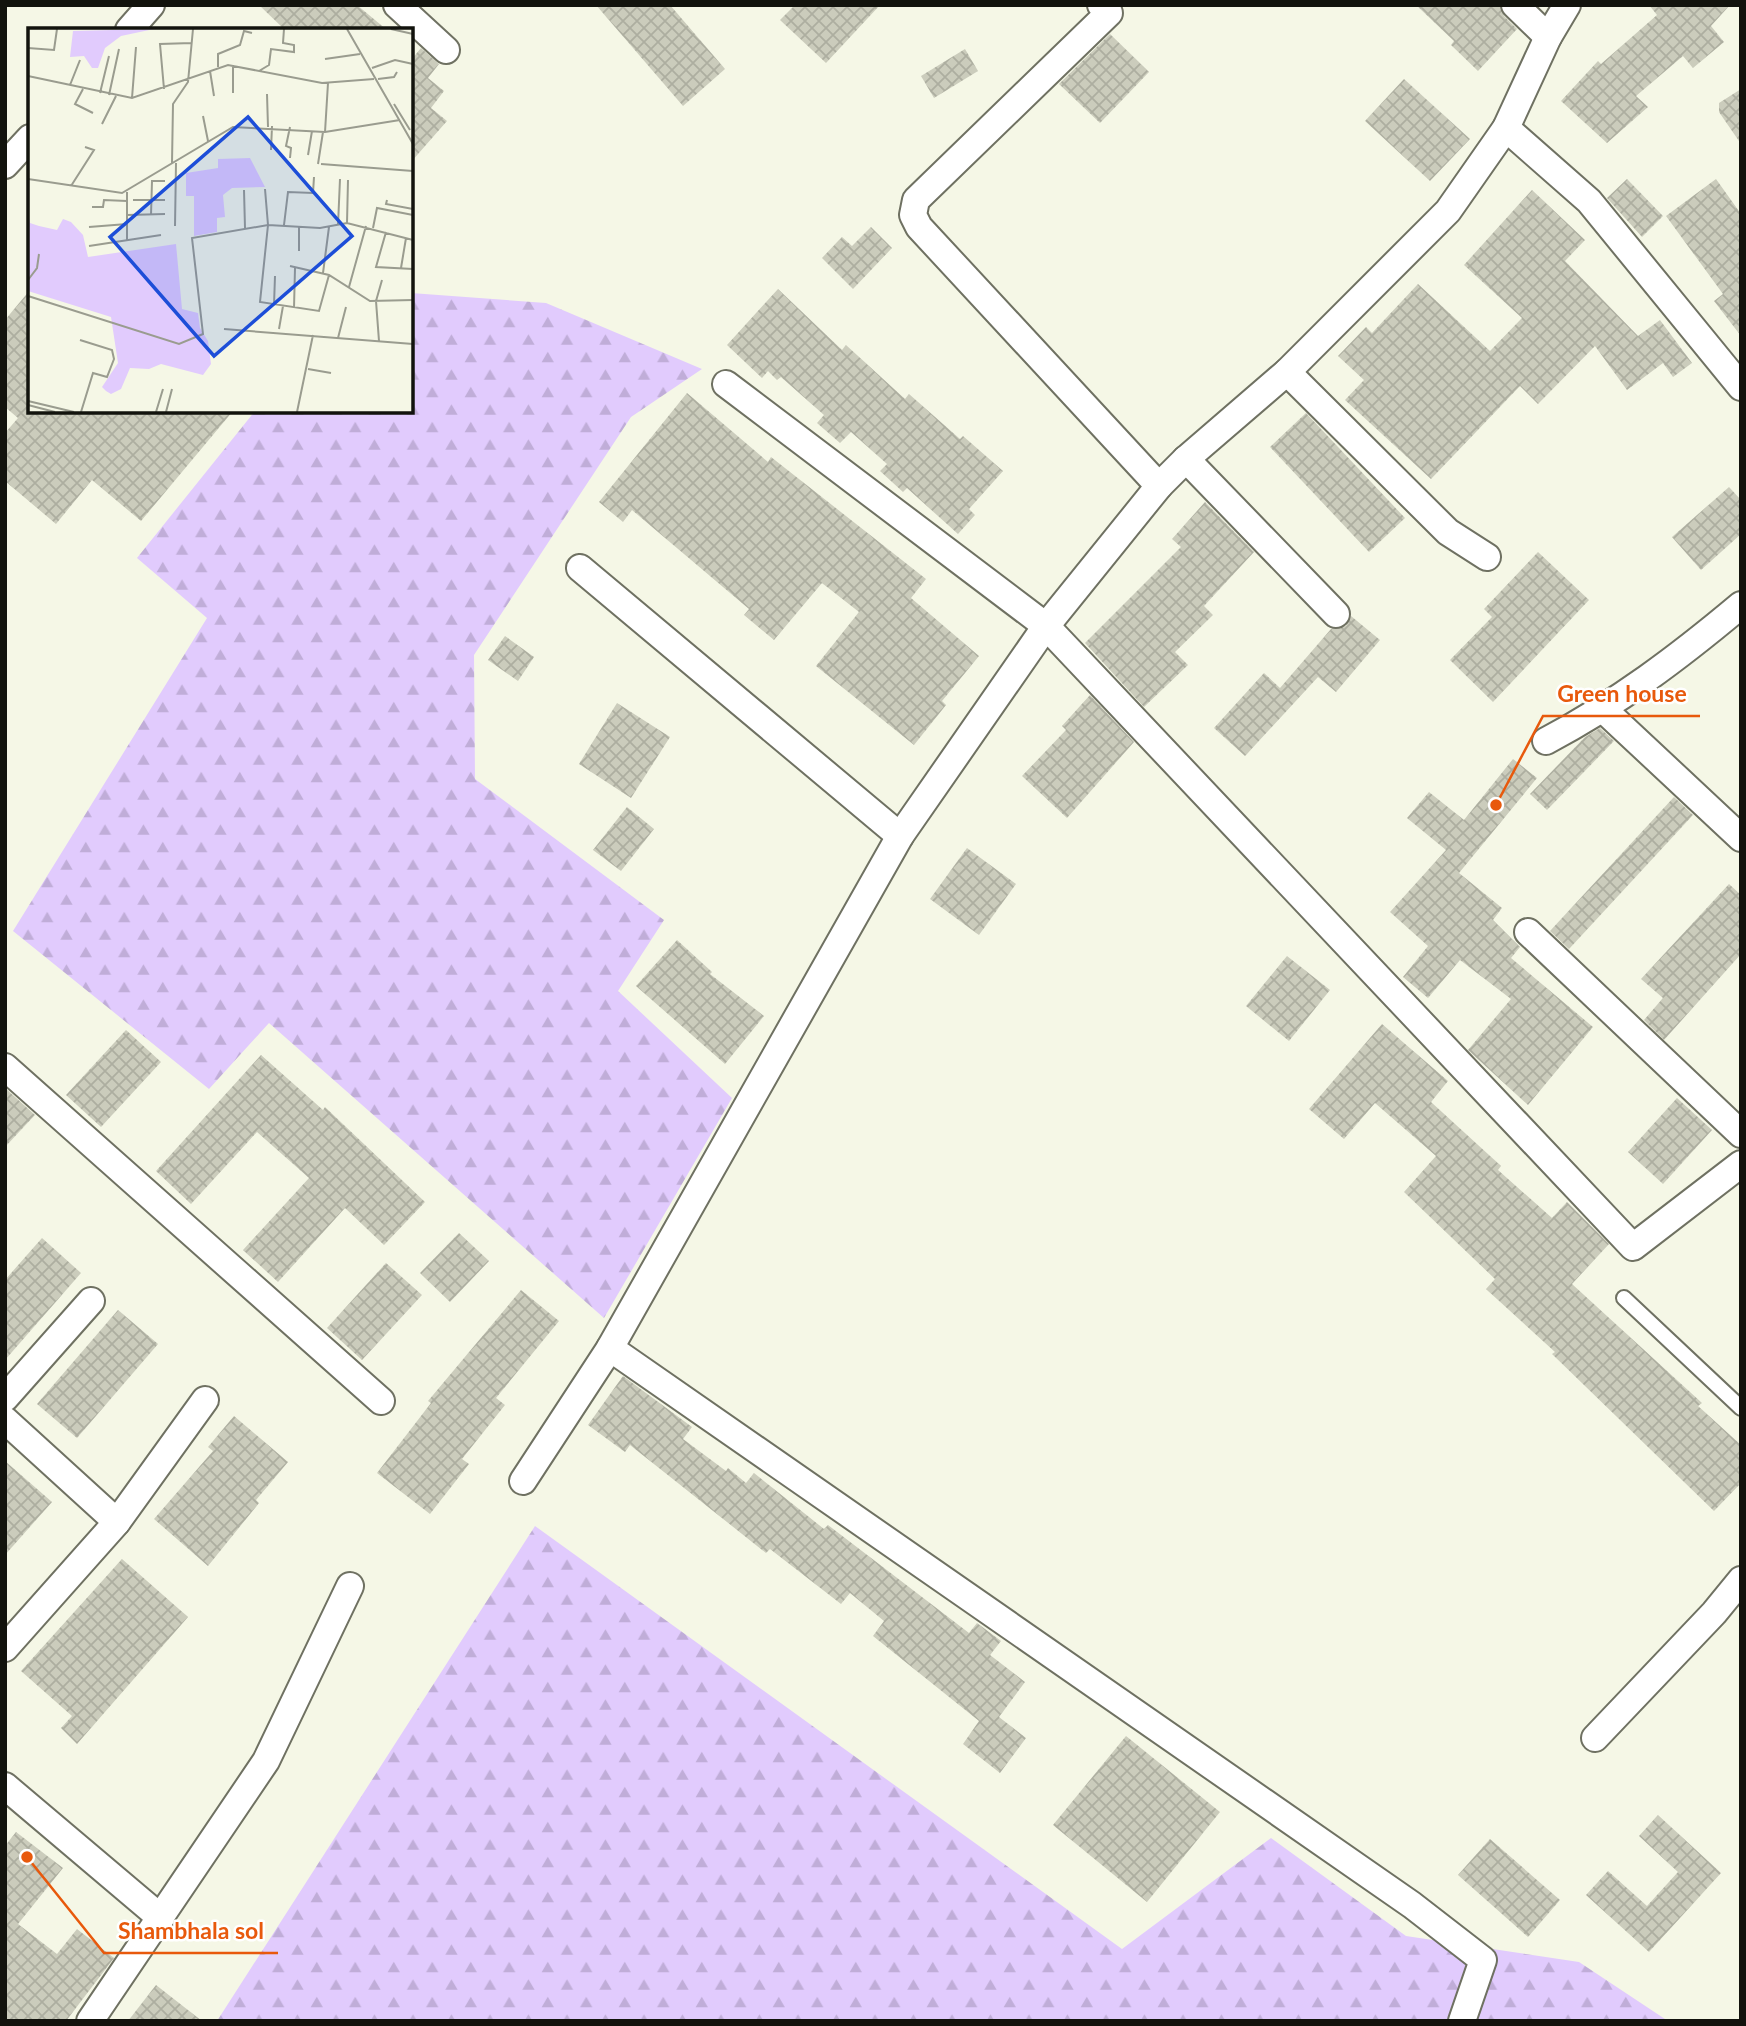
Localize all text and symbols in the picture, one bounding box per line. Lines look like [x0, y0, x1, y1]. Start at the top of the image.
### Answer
inset map [28, 28, 413, 413]
callout: Green house [1543, 672, 1700, 716]
text: Green house [1557, 679, 1687, 707]
callout: Shambhala sol [104, 1909, 278, 1953]
text: Shambhala sol [118, 1916, 264, 1944]

